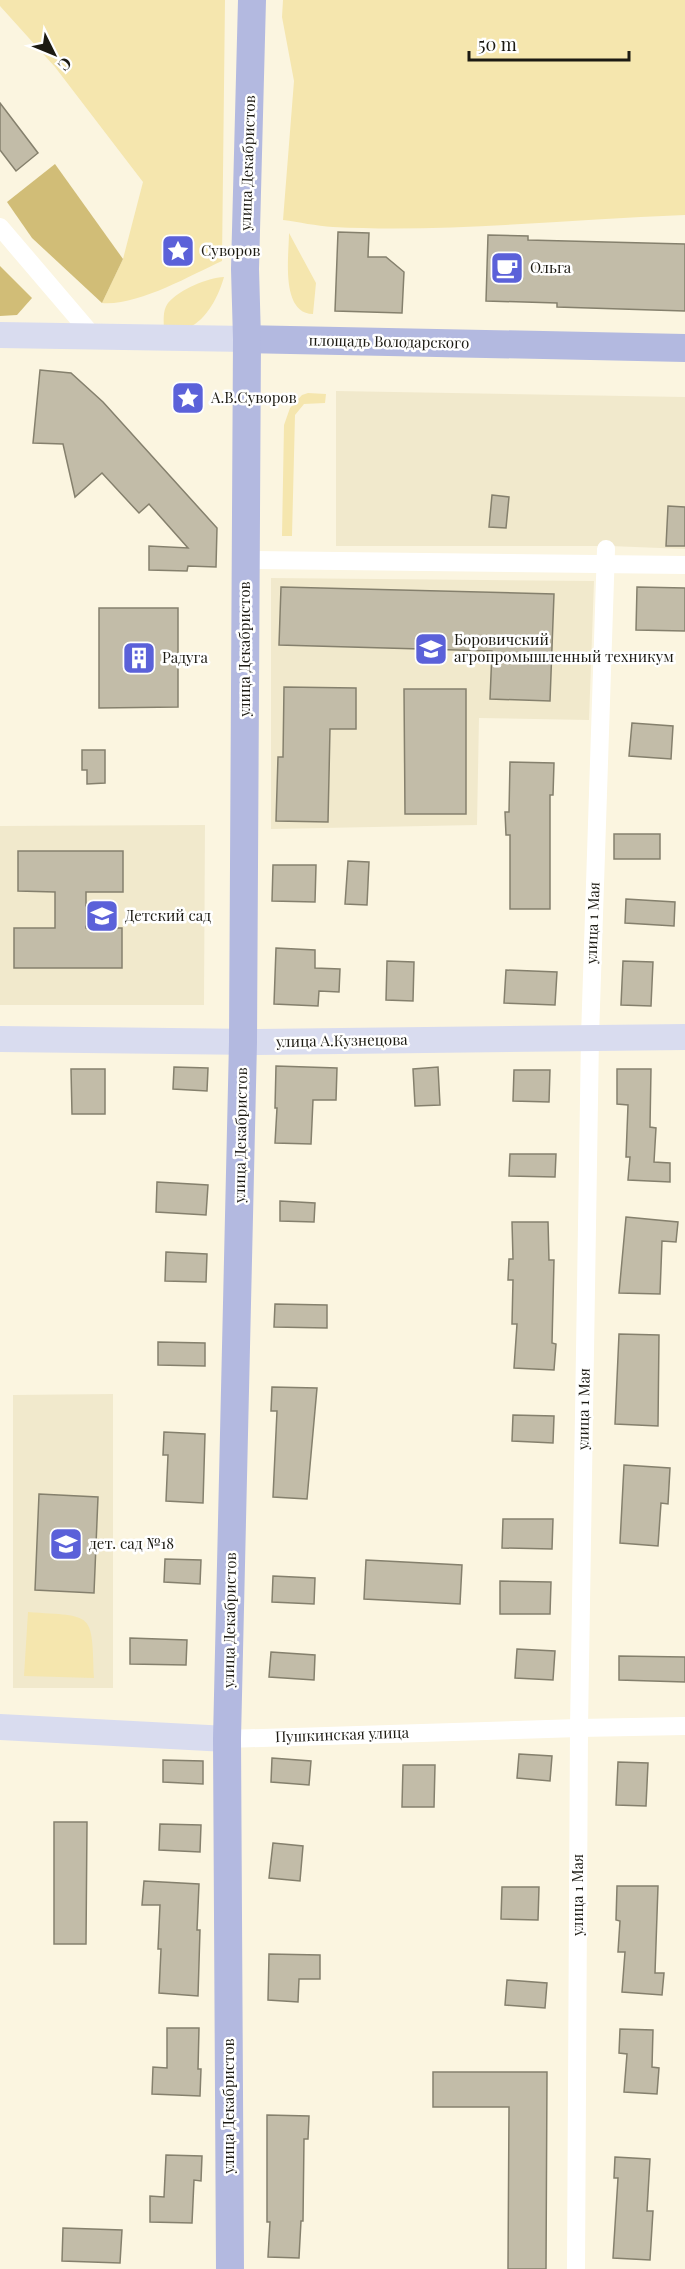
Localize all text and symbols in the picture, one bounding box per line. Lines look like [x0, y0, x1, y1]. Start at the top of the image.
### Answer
north arrow [24, 24, 84, 84]
scale bar [469, 24, 630, 62]
text: 50 m [478, 32, 517, 56]
text: С [54, 53, 77, 76]
street label: улица Декабристов [235, 95, 259, 232]
place icon: Суворов [160, 233, 196, 269]
place label: Суворов [201, 240, 260, 260]
cafe icon: Ольга [489, 250, 525, 286]
place label: Ольга [530, 257, 572, 277]
street label: площадь Володарского [308, 330, 470, 352]
place icon: А.В.Суворов [170, 380, 206, 416]
place label: А.В.Суворов [210, 387, 297, 407]
street label: улица Декабристов [234, 581, 254, 718]
place label: Боровичский агропромышленный техникум [454, 629, 674, 666]
school or university icon: Боровичский агропромышленный техникум [413, 631, 449, 667]
building icon: Радуга [121, 640, 157, 676]
place label: Радуга [162, 647, 209, 667]
street label: улица 1 Мая [581, 882, 603, 965]
school or university icon: Детский сад [84, 898, 120, 934]
place label: Детский сад [125, 905, 211, 925]
street label: улица А.Кузнецова [275, 1029, 408, 1051]
street label: улица Декабристов [229, 1067, 251, 1204]
street label: улица 1 Мая [572, 1368, 594, 1451]
school or university icon: дет. сад №18 [48, 1526, 84, 1562]
place label: дет. сад №18 [89, 1533, 174, 1553]
street label: улица Декабристов [218, 1552, 240, 1689]
street label: Пушкинская улица [275, 1722, 410, 1746]
street label: улица 1 Мая [567, 1854, 587, 1937]
street label: улица Декабристов [218, 2038, 238, 2175]

